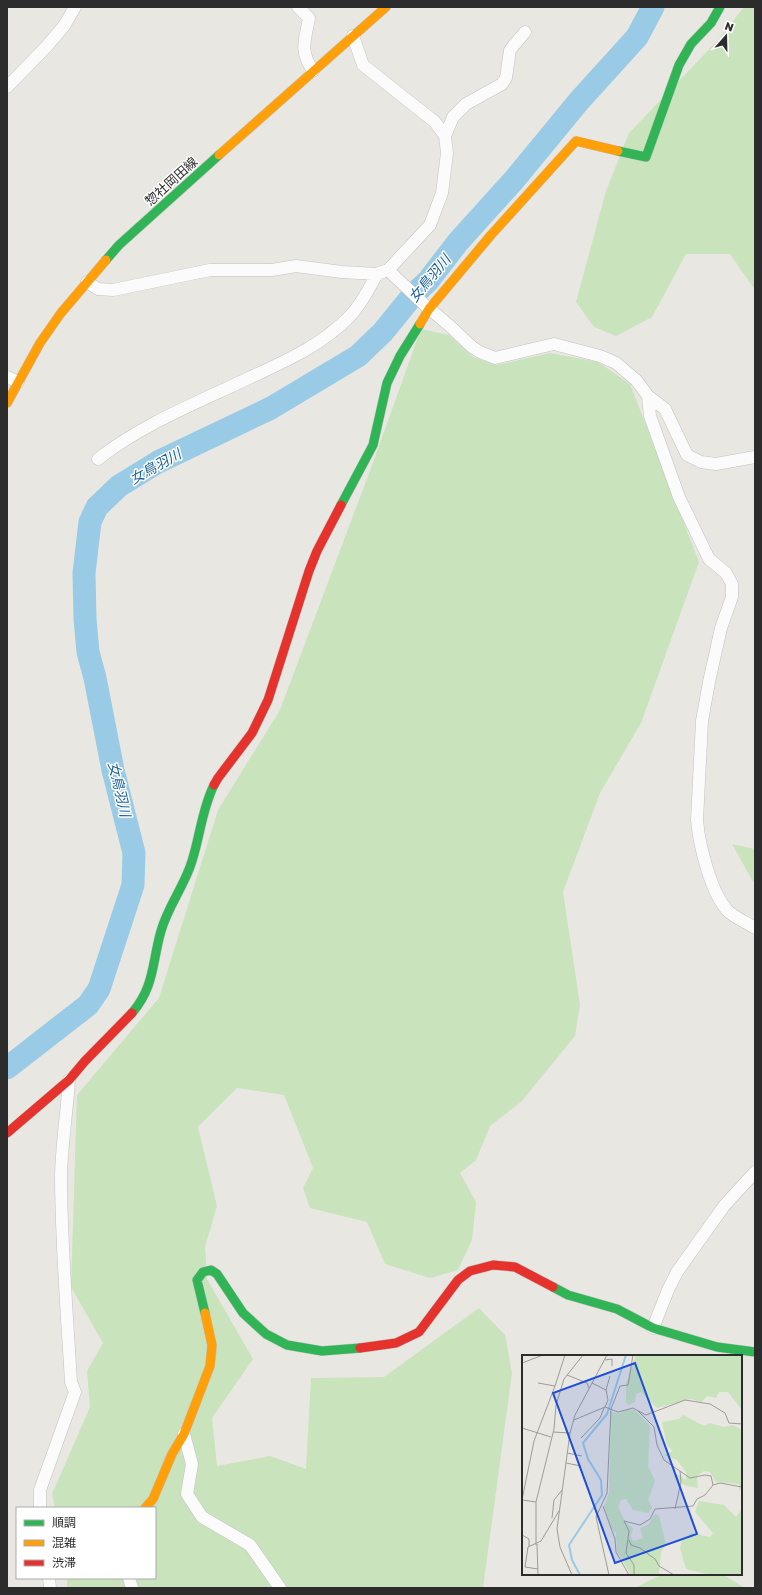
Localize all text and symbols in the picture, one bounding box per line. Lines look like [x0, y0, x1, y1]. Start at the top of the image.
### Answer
north arrow [706, 16, 746, 56]
text: N [723, 19, 736, 34]
street label: 惣社岡田線 [141, 153, 201, 209]
water label: 女鳥羽川 [404, 250, 455, 305]
water label: 女鳥羽川 [126, 444, 185, 487]
water label: 女鳥羽川 [105, 760, 135, 820]
inset map [522, 1355, 742, 1575]
legend [16, 1507, 156, 1579]
text: 順調 [52, 1515, 76, 1530]
text: 混雑 [52, 1535, 76, 1550]
text: 渋滞 [52, 1555, 76, 1570]

